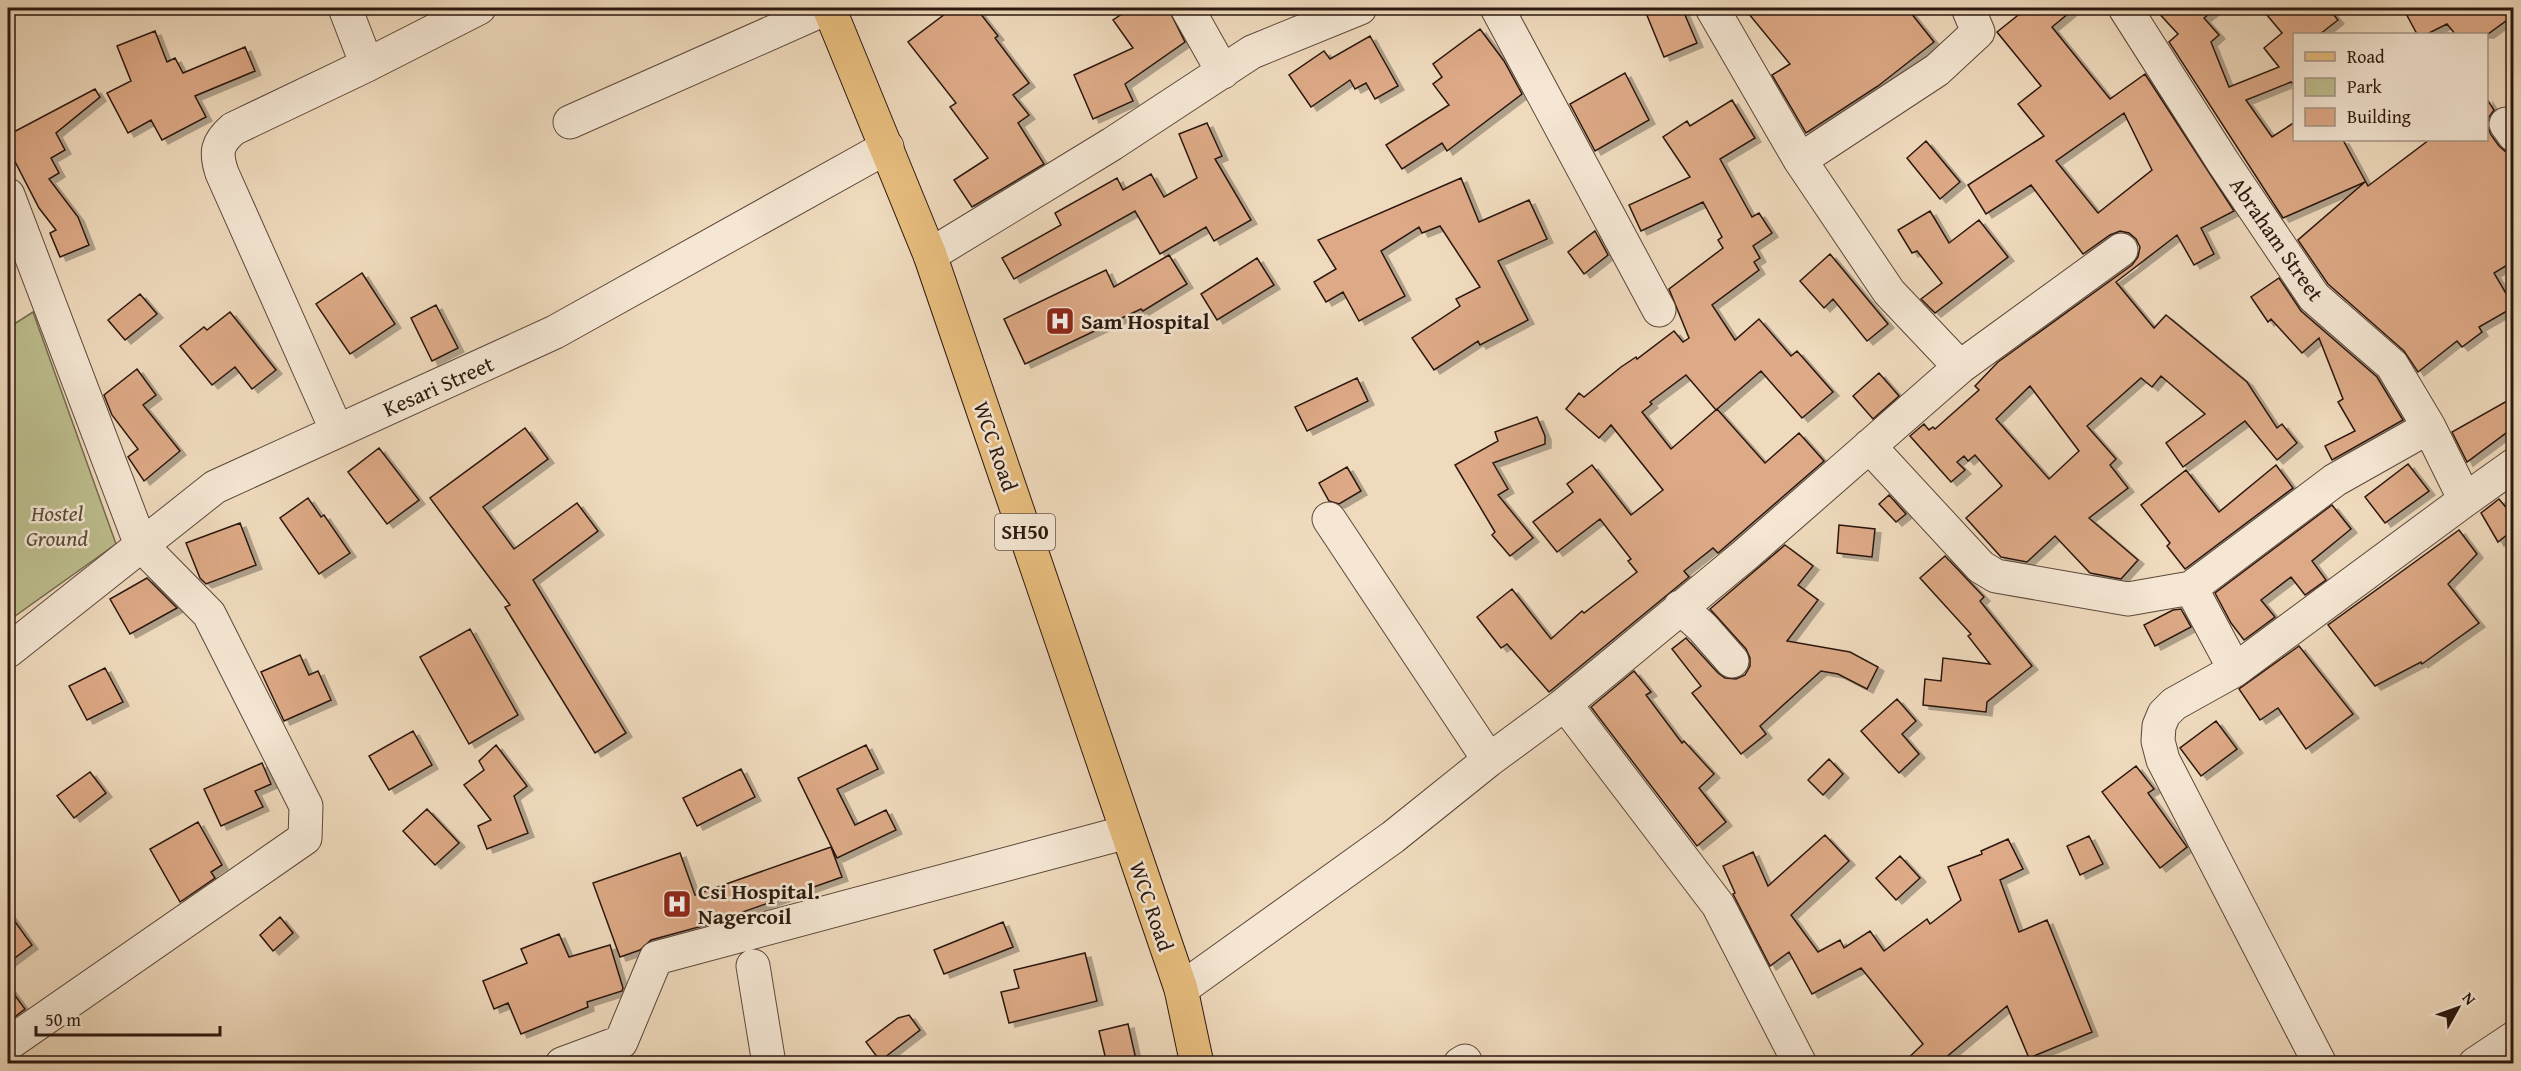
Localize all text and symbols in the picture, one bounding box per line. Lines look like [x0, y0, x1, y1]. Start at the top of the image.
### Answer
legend [2293, 33, 2488, 141]
text: Road [2347, 43, 2385, 70]
text: Park [2347, 73, 2383, 100]
text: Building [2347, 103, 2411, 130]
street label: Abraham Street [2222, 170, 2332, 308]
hospital icon: Sam Hospital [1044, 305, 1076, 337]
place label: Sam Hospital [1081, 305, 1210, 337]
street label: Kesari Street [377, 347, 499, 425]
street label: WCC Road [966, 397, 1026, 496]
park label: Hostel Ground [26, 497, 88, 554]
road number: SH50 [995, 514, 1055, 550]
street label: WCC Road [1122, 857, 1182, 956]
place label: Csi Hospital. Nagercoil [698, 875, 820, 932]
hospital icon: Csi Hospital. Nagercoil [661, 888, 693, 920]
north arrow [2428, 978, 2488, 1038]
text: N [2457, 987, 2482, 1010]
scale bar [36, 999, 220, 1037]
text: 50 m [45, 1006, 81, 1033]

